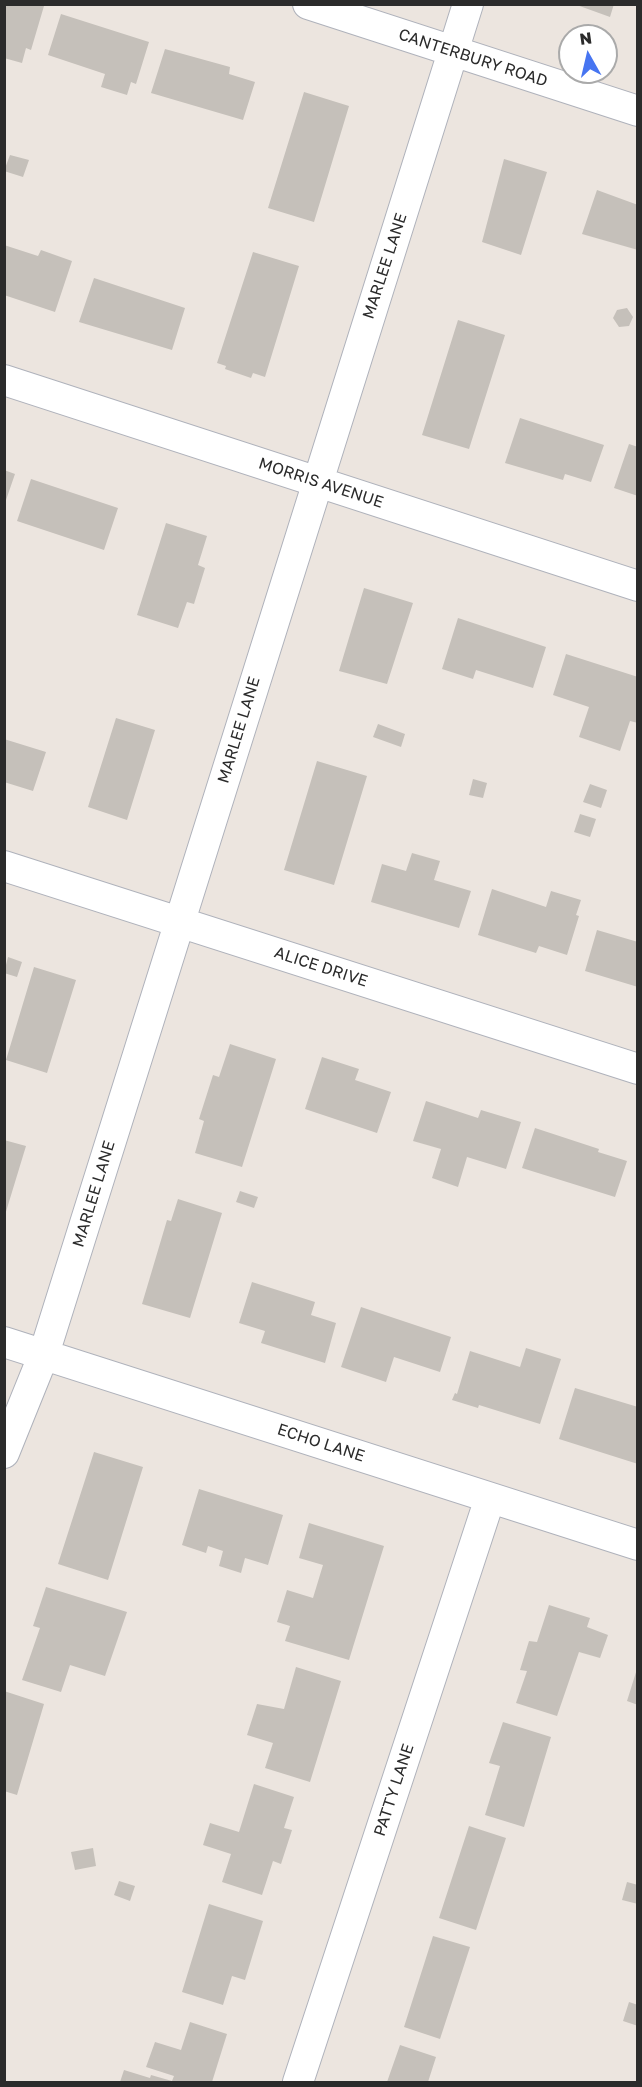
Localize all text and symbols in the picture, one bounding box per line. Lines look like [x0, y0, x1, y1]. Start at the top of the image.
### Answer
north arrow [558, 24, 618, 84]
street label: CANTERBURY ROAD [396, 25, 550, 91]
text: N [578, 27, 593, 49]
street label: MARLEE LANE [359, 211, 411, 321]
street label: MORRIS AVENUE [256, 454, 386, 512]
street label: MARLEE LANE [214, 674, 264, 786]
street label: ALICE DRIVE [272, 943, 370, 991]
street label: MARLEE LANE [69, 1138, 119, 1250]
street label: ECHO LANE [275, 1420, 367, 1466]
street label: PATTY LANE [370, 1741, 418, 1839]

